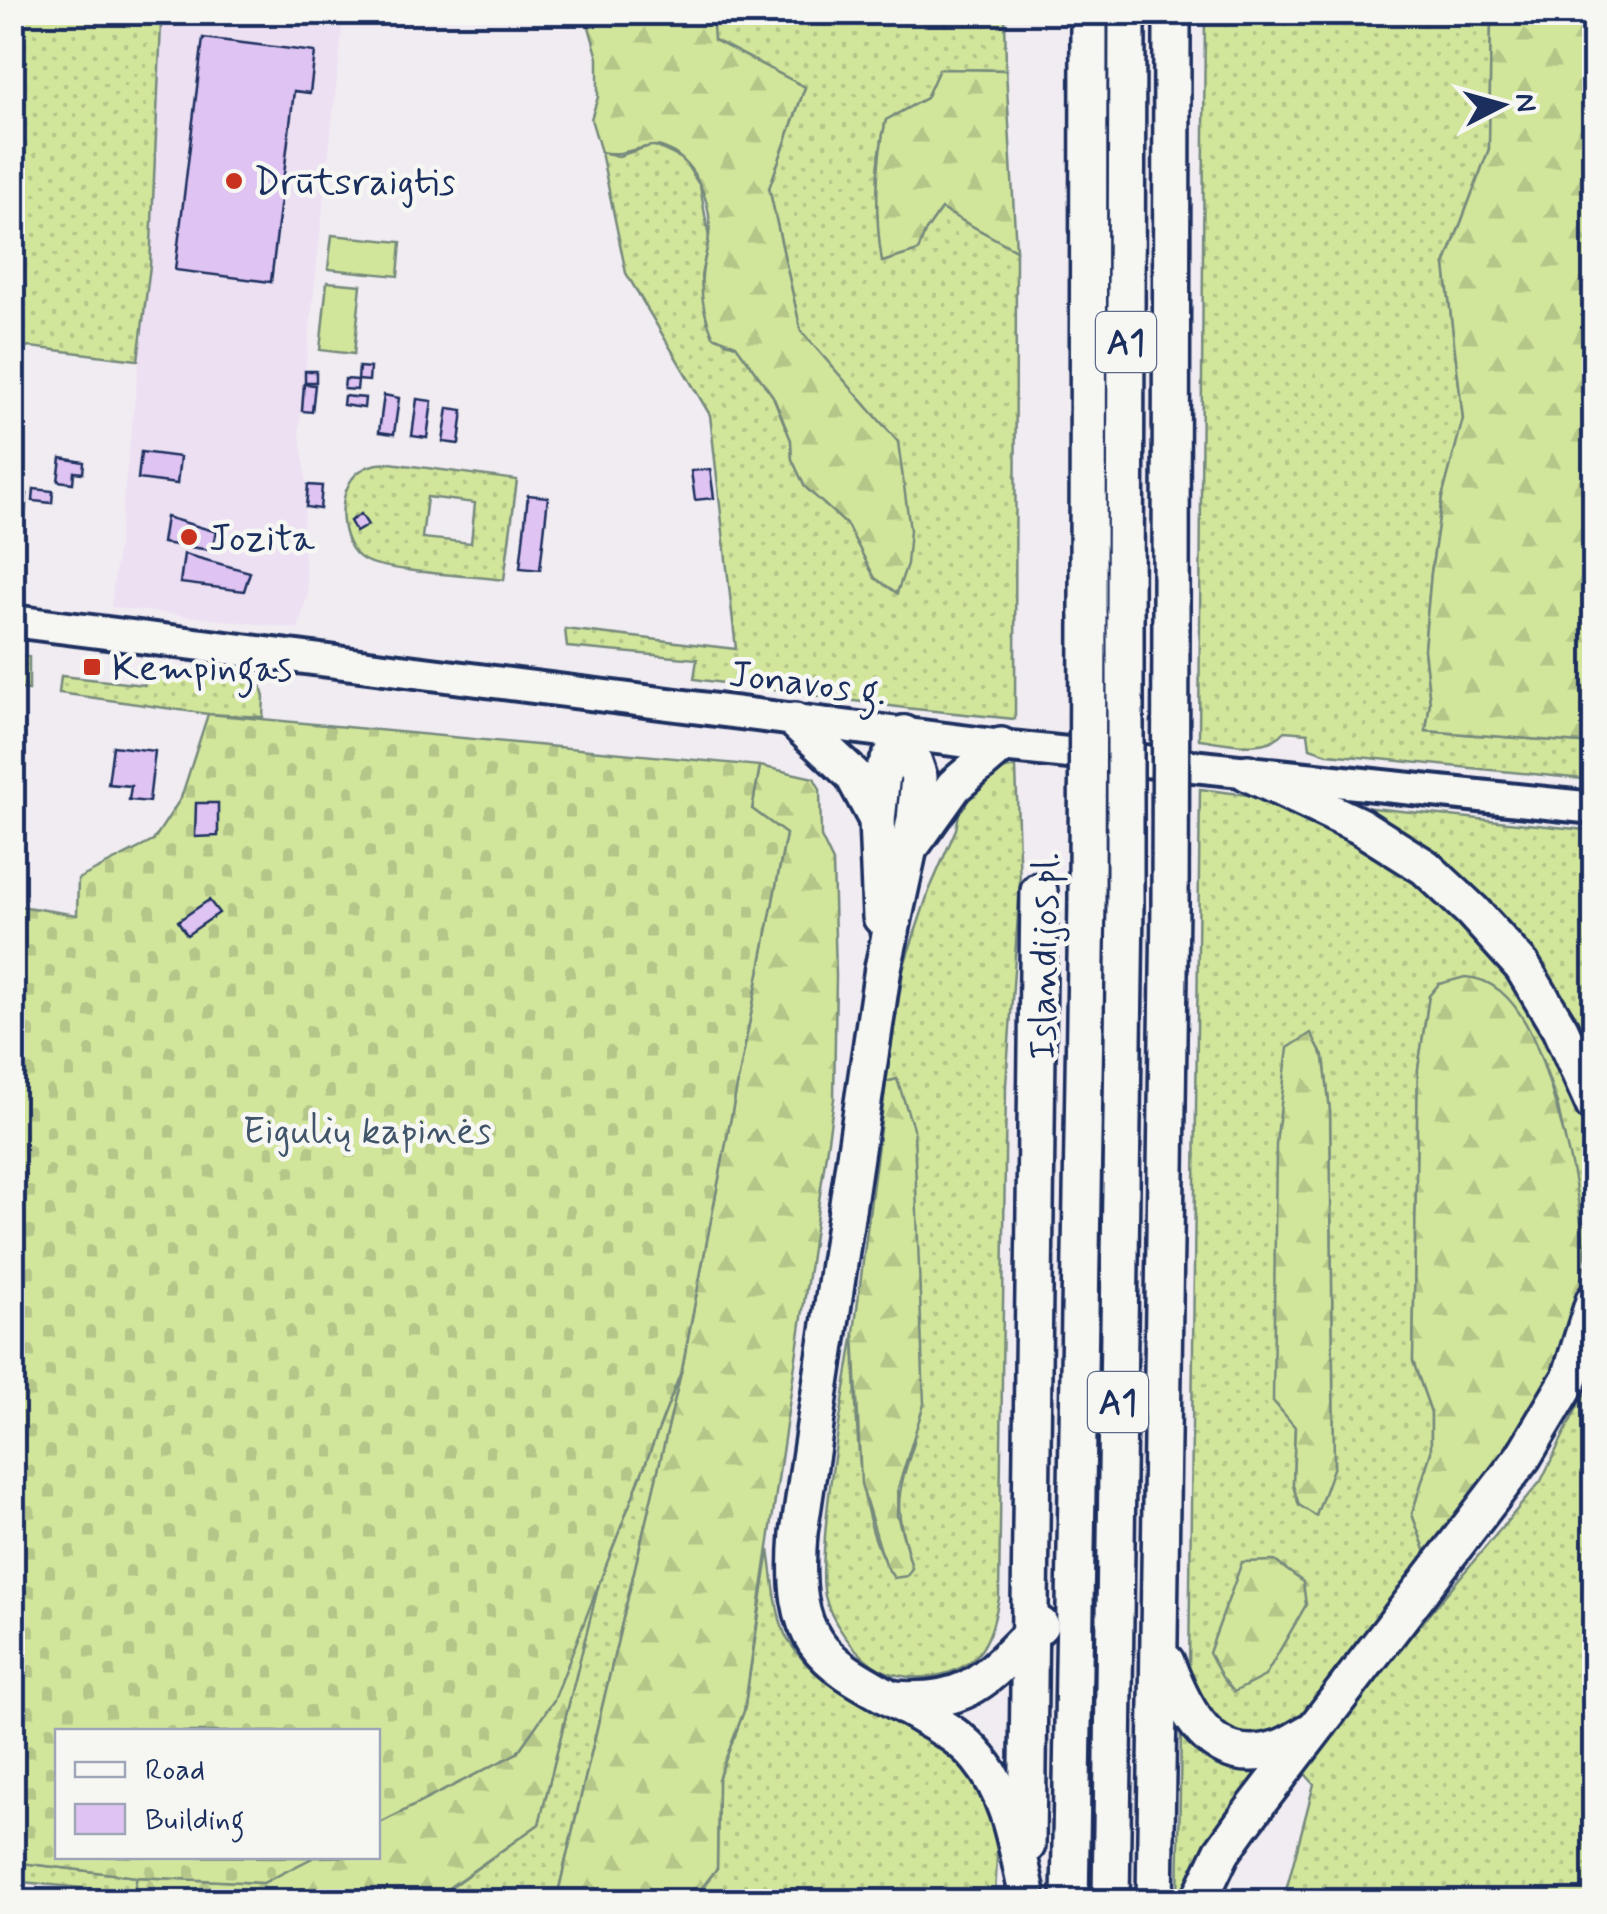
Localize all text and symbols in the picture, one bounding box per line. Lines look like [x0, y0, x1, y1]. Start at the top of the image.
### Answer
north arrow [1452, 55, 1552, 155]
text: N [1505, 91, 1544, 114]
place label: Drūtsraigtis [254, 159, 456, 208]
marker: Drūtsraigtis [223, 170, 245, 192]
road number: A1 [1096, 312, 1156, 372]
place label: Jozita [209, 515, 315, 564]
marker: Jozita [178, 526, 200, 548]
place label: Kempingas [112, 645, 292, 698]
street label: Jonavos g. [726, 651, 889, 722]
marker: Kempingas [81, 656, 103, 678]
street label: Islandijos pl. [1019, 852, 1072, 1060]
park label: Eigulių kapinės [243, 1108, 492, 1157]
road number: A1 [1088, 1372, 1148, 1432]
legend [55, 1729, 380, 1859]
text: Road [145, 1751, 205, 1790]
text: Building [145, 1801, 244, 1843]

